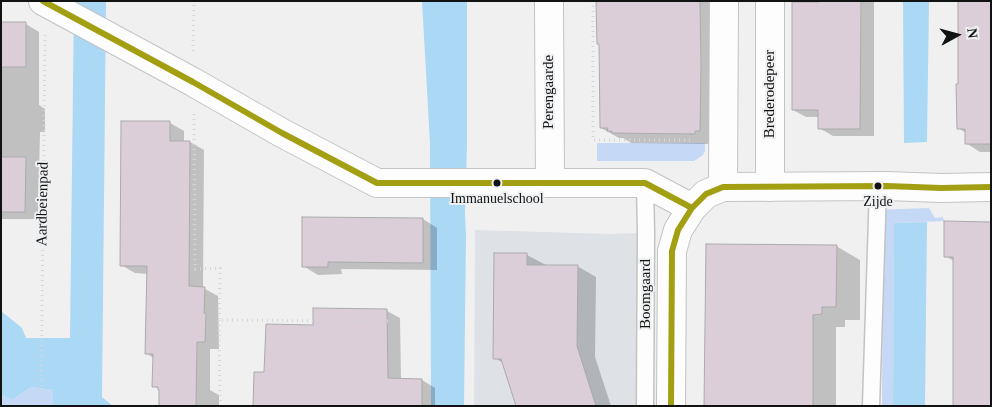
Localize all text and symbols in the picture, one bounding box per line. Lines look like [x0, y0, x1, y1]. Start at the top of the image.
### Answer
north arrow [932, 10, 982, 60]
text: N [964, 27, 980, 39]
street label: Brederodepeer [761, 50, 779, 138]
street label: Perengaarde [540, 55, 558, 129]
street label: Aardbeienpad [33, 162, 53, 246]
marker: Immanuelschool [492, 178, 502, 188]
marker: Zijde [873, 181, 883, 191]
place label: Immanuelschool [450, 191, 544, 207]
place label: Zijde [863, 194, 893, 210]
street label: Boomgaard [637, 259, 655, 329]

